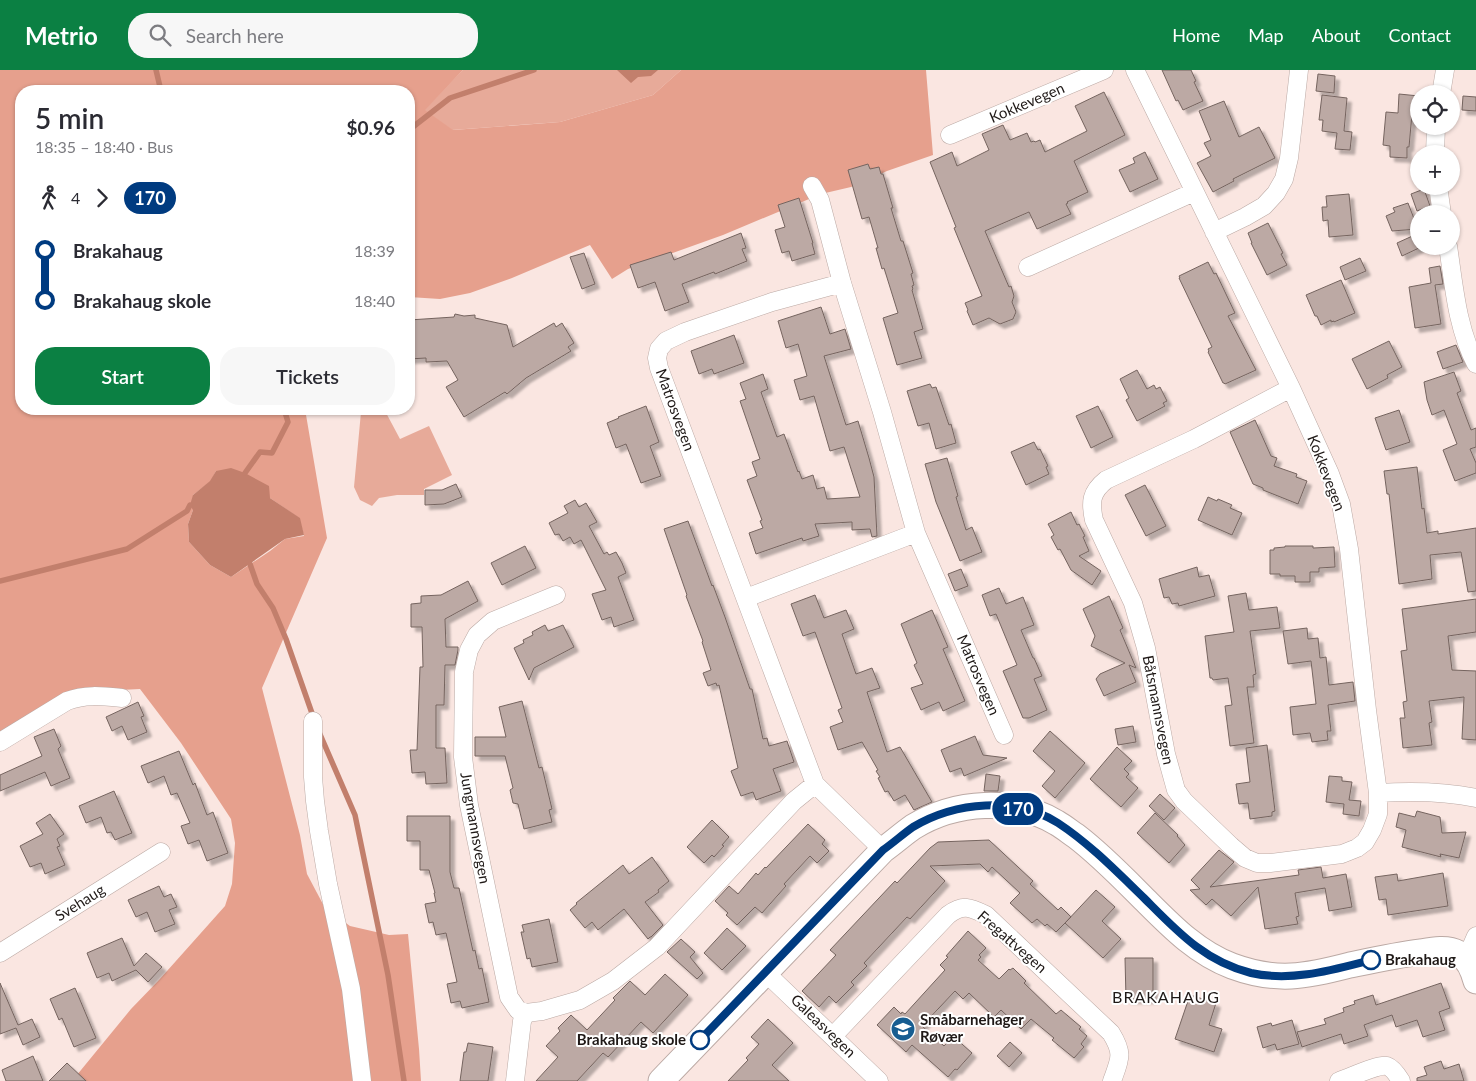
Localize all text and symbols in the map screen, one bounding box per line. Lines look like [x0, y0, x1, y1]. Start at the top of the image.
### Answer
search box [128, 13, 478, 58]
text: Metrio [25, 21, 98, 50]
icon: search [146, 21, 174, 49]
text: Search here [186, 24, 284, 47]
text: Home [1172, 24, 1220, 46]
text: Map [1248, 24, 1284, 46]
text: About [1312, 24, 1361, 46]
text: Contact [1389, 24, 1451, 46]
street label: Kokkevegen [986, 78, 1067, 126]
map controls [1410, 85, 1460, 255]
button: locate [1410, 85, 1460, 135]
text: 5 min [35, 101, 104, 135]
text: $0.96 [346, 116, 395, 139]
text: 18:35 – 18:40 · Bus [35, 137, 173, 156]
button: + [1410, 145, 1460, 195]
icon: walk [35, 184, 63, 212]
icon: forward [88, 184, 116, 212]
text: 170 [134, 187, 166, 209]
text: 4 [71, 188, 80, 207]
button: − [1410, 205, 1460, 255]
text: Brakahaug [73, 239, 163, 262]
text: 18:39 [354, 241, 395, 260]
text: Brakahaug skole [73, 289, 211, 312]
text: 18:40 [354, 291, 395, 310]
button: Start [35, 347, 210, 405]
button: Tickets [220, 347, 395, 405]
street label: Matrosvegen [653, 366, 699, 453]
street label: Kokkevegen [1304, 432, 1350, 513]
street label: Matrosvegen [954, 632, 1004, 718]
street label: Båtsmannsvegen [1140, 654, 1178, 766]
street label: Jungmannsvegen [457, 771, 495, 885]
line badge: 170 [989, 793, 1047, 825]
text: 170 [1002, 798, 1034, 820]
street label: Svehaug [51, 880, 108, 924]
street label: Fregattvegen [974, 906, 1051, 976]
marker: Brakahaug [1361, 950, 1381, 970]
place label: Brakahaug [1385, 950, 1456, 968]
district label: BRAKAHAUG [1112, 987, 1220, 1006]
street label: Galeasvegen [788, 990, 860, 1061]
place label: Småbarnehager Røvær [920, 1010, 1024, 1045]
school or university icon: Småbarnehager Røvær [890, 1016, 916, 1042]
place label: Brakahaug skole [577, 1030, 686, 1048]
marker: Brakahaug skole [690, 1030, 710, 1050]

